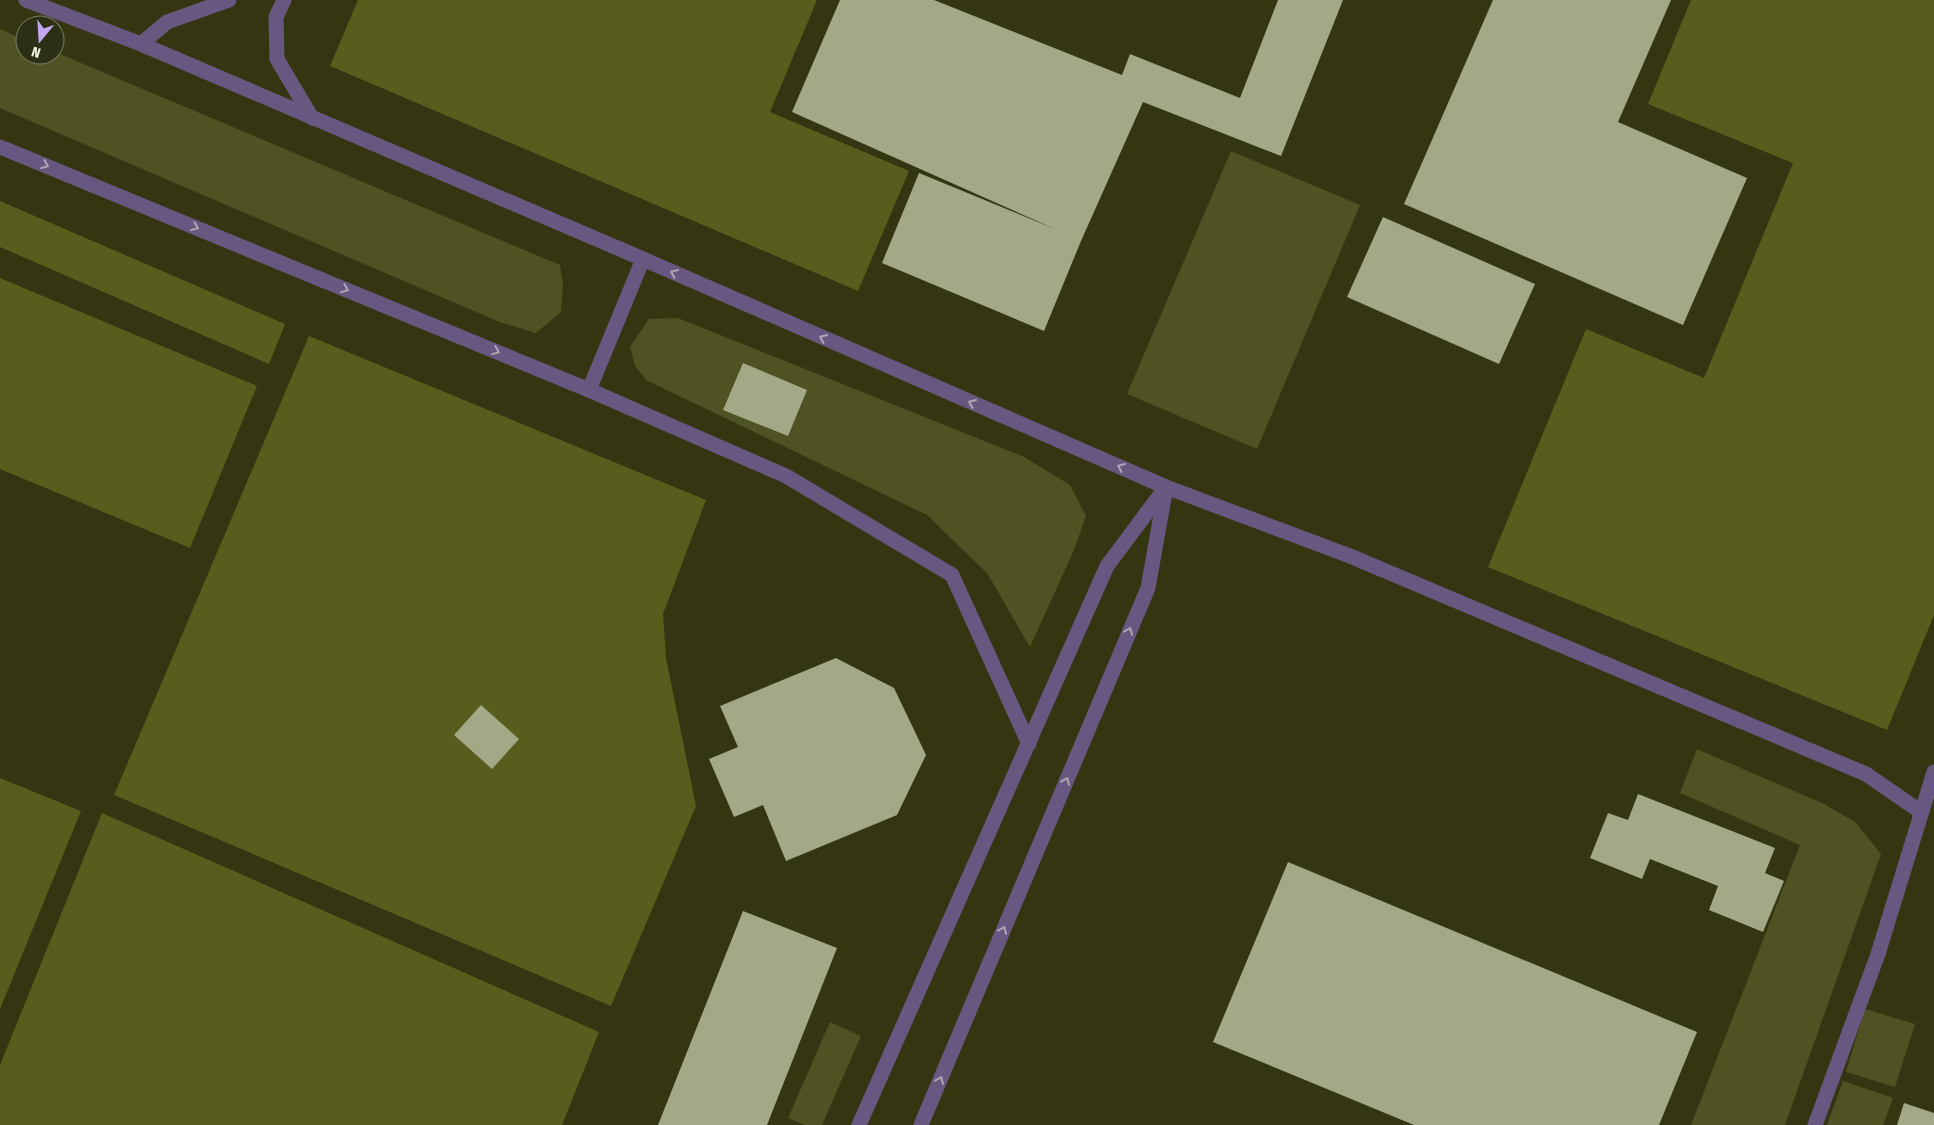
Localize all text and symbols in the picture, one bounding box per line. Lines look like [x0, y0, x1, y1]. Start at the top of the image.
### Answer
north arrow [15, 15, 65, 65]
text: N [30, 43, 43, 61]
one-way arrow [40, 159, 49, 170]
one-way arrow [190, 221, 199, 232]
one-way arrow [670, 268, 679, 279]
one-way arrow [340, 283, 349, 294]
one-way arrow [819, 333, 828, 344]
one-way arrow [491, 345, 500, 356]
one-way arrow [968, 398, 977, 409]
one-way arrow [1117, 463, 1126, 474]
one-way arrow [1123, 627, 1134, 636]
one-way arrow [1059, 777, 1070, 786]
one-way arrow [996, 926, 1007, 935]
one-way arrow [933, 1076, 944, 1085]

